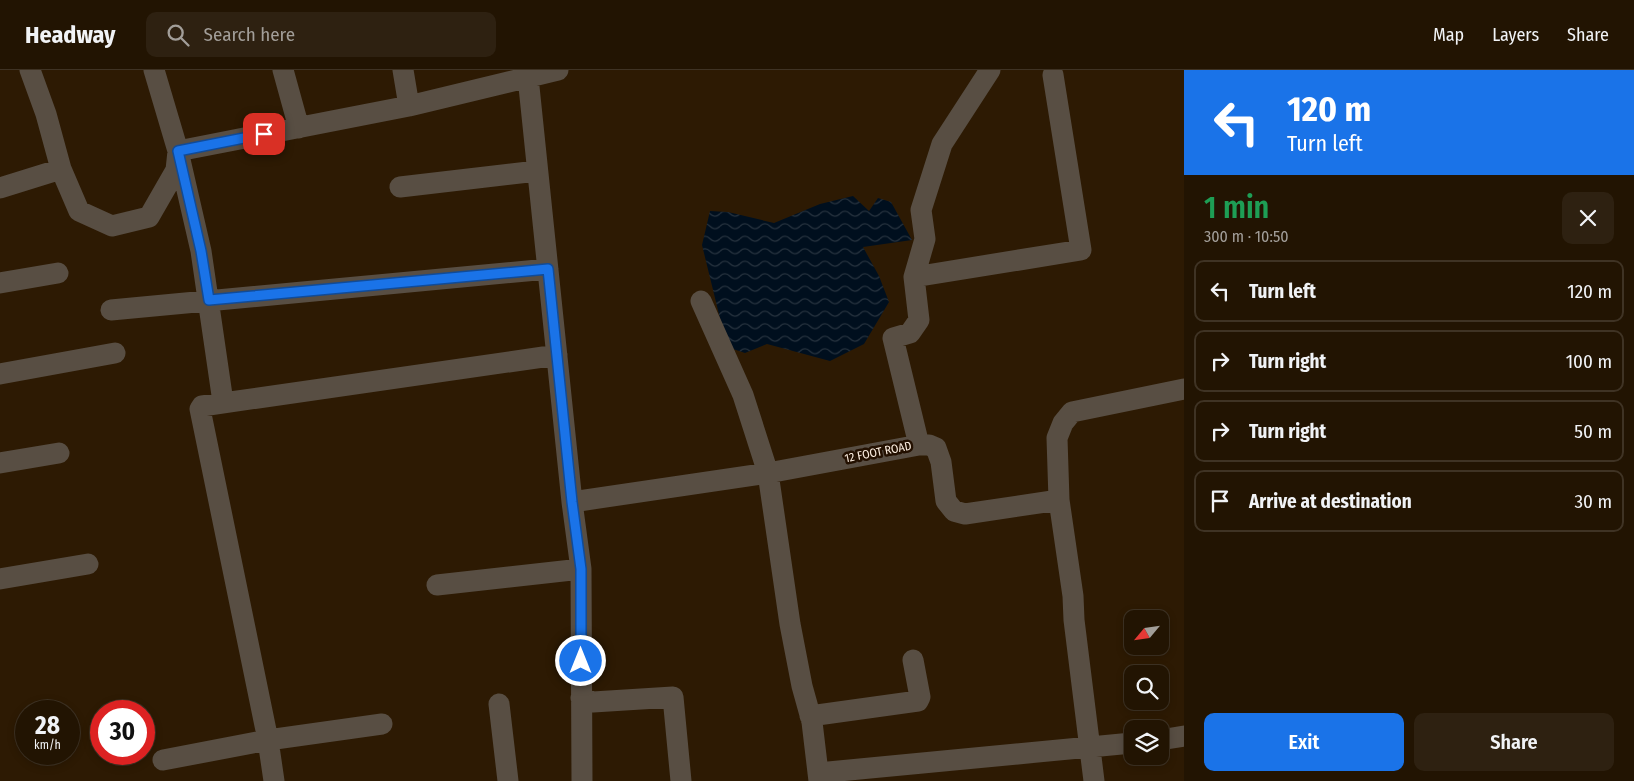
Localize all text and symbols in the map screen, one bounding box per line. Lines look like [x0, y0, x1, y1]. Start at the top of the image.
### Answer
search box [146, 12, 496, 57]
text: Headway [25, 21, 116, 49]
icon: search [164, 21, 192, 49]
text: Search here [204, 23, 295, 46]
text: Map [1433, 24, 1464, 46]
text: Layers [1492, 24, 1539, 46]
text: Share [1567, 24, 1609, 46]
text: 120 m [1287, 88, 1371, 130]
icon: left [1204, 90, 1269, 155]
pin [243, 113, 285, 155]
icon: arrive [250, 120, 278, 148]
text: Turn left [1287, 130, 1363, 157]
text: 1 min [1204, 190, 1269, 226]
button: close [1562, 192, 1614, 244]
text: 300 m · 10:50 [1204, 227, 1289, 246]
icon: left [1206, 277, 1234, 305]
text: Turn left [1249, 280, 1316, 303]
text: 120 m [1567, 280, 1612, 303]
icon: right [1206, 347, 1234, 375]
text: Turn right [1249, 350, 1326, 373]
text: 100 m [1566, 350, 1612, 373]
icon: right [1206, 417, 1234, 445]
text: Turn right [1249, 420, 1326, 443]
text: 50 m [1574, 420, 1612, 443]
street label: 12 FOOT ROAD [843, 439, 913, 465]
icon: arrive [1206, 487, 1234, 515]
text: Arrive at destination [1249, 490, 1412, 513]
text: 30 m [1574, 490, 1612, 513]
north arrow [1124, 610, 1169, 655]
map controls [1124, 610, 1169, 765]
position arrow [554, 634, 606, 686]
button: search [1124, 665, 1169, 710]
speed limit sign: 30 [90, 700, 155, 765]
text: 28 [35, 711, 60, 741]
button: Exit [1204, 713, 1404, 771]
button: Share [1414, 713, 1614, 771]
button: layers [1124, 720, 1169, 765]
text: km/h [34, 738, 61, 752]

